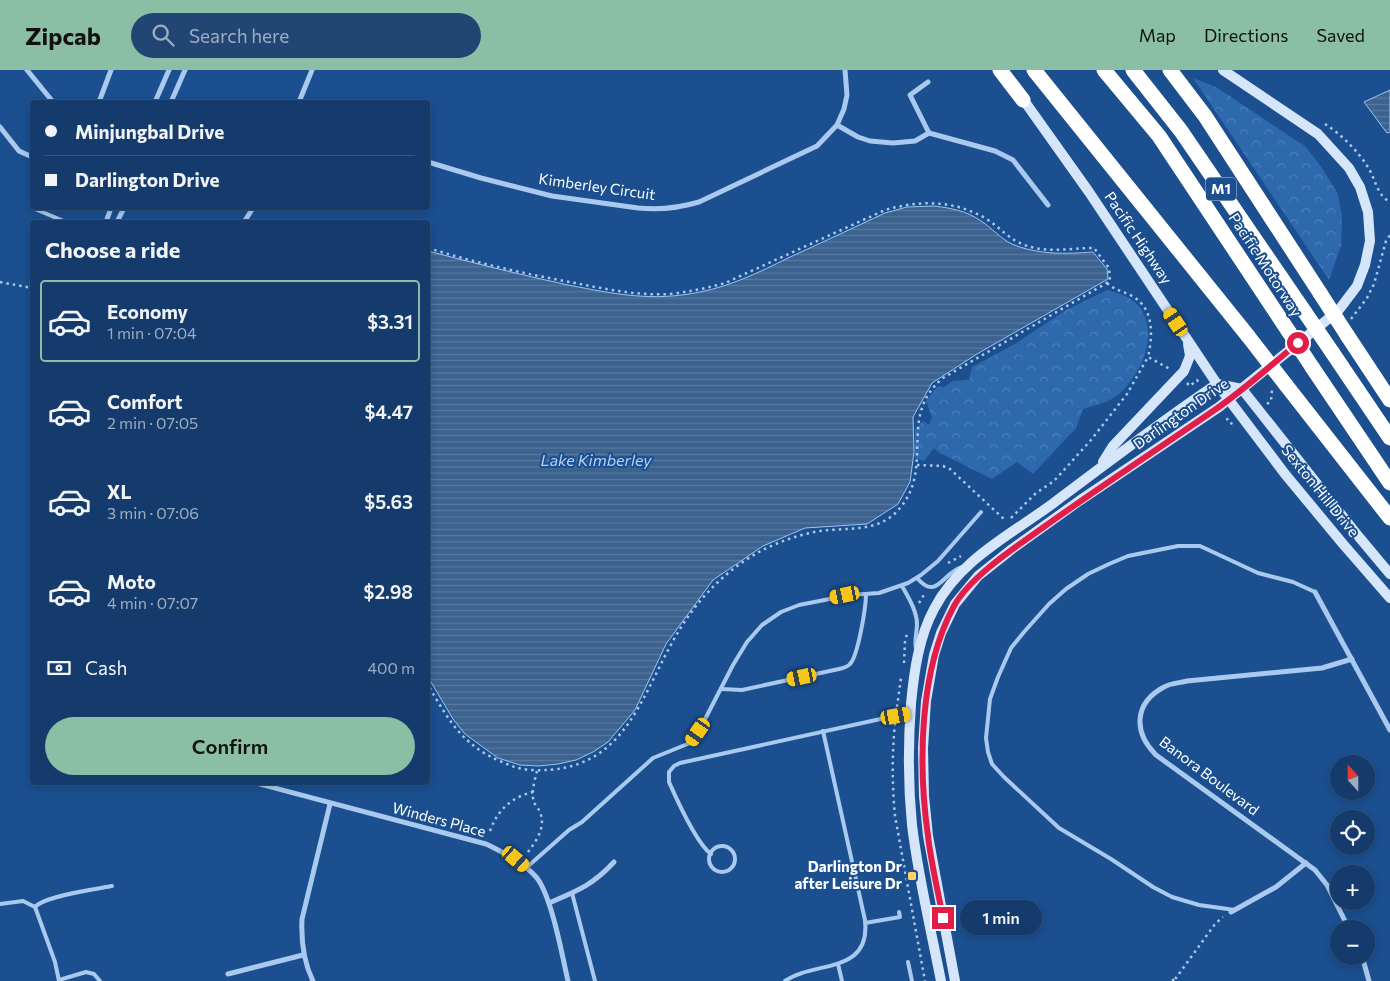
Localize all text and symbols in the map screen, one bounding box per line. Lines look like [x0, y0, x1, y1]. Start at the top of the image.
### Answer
search box [131, 13, 481, 58]
text: Zipcab [25, 21, 101, 50]
icon: search [149, 21, 177, 49]
text: Search here [189, 24, 289, 47]
text: Map [1139, 24, 1176, 46]
text: Directions [1204, 24, 1288, 46]
text: Saved [1316, 24, 1365, 46]
text: Minjungbal Drive [75, 120, 224, 143]
text: Darlington Drive [75, 168, 220, 191]
street label: Kimberley Circuit [538, 169, 657, 203]
road number: M1 [1206, 178, 1236, 200]
street label: Pacific Highway [1101, 188, 1176, 287]
street label: Pacific Motorway [1226, 209, 1306, 320]
text: Choose a ride [45, 236, 180, 263]
icon: car [47, 299, 92, 344]
text: Economy [107, 300, 188, 323]
car [1161, 305, 1190, 339]
text: $3.31 [367, 310, 413, 333]
text: 1 min · 07:04 [107, 323, 197, 342]
route start [1287, 332, 1309, 354]
street label: Darlington Drive [1129, 374, 1232, 453]
icon: car [47, 389, 92, 434]
text: Comfort [107, 390, 183, 413]
text: $4.47 [365, 400, 413, 423]
text: 2 min · 07:05 [107, 413, 198, 432]
street label: Sexton Hill Drive [1278, 441, 1363, 540]
water label: Lake Kimberley [540, 450, 652, 469]
icon: car [47, 479, 92, 524]
text: XL [107, 480, 132, 503]
text: $5.63 [364, 490, 413, 513]
text: 3 min · 07:06 [107, 503, 199, 522]
icon: car [47, 569, 92, 614]
text: Moto [107, 570, 156, 593]
text: $2.98 [364, 580, 413, 603]
car [828, 585, 861, 605]
text: 4 min · 07:07 [107, 593, 198, 612]
icon: cash [45, 654, 73, 682]
text: Cash [85, 656, 127, 679]
text: 400 m [367, 658, 415, 677]
car [785, 667, 818, 687]
car [879, 706, 912, 726]
car [683, 715, 712, 749]
button: Confirm [45, 717, 415, 775]
street label: Banora Boulevard [1156, 732, 1263, 818]
north arrow [1330, 755, 1375, 800]
map controls [1330, 755, 1375, 965]
street label: Winders Place [390, 798, 488, 840]
button: locate [1330, 810, 1375, 855]
car [499, 843, 532, 875]
place label: Darlington Dr after Leisure Dr [794, 857, 902, 892]
button: + [1330, 865, 1375, 910]
marker: Darlington Dr after Leisure Dr [906, 870, 918, 882]
callout: 1 min [960, 900, 1043, 936]
route end [932, 907, 954, 929]
text: 1 min [982, 908, 1020, 927]
button: − [1330, 920, 1375, 965]

